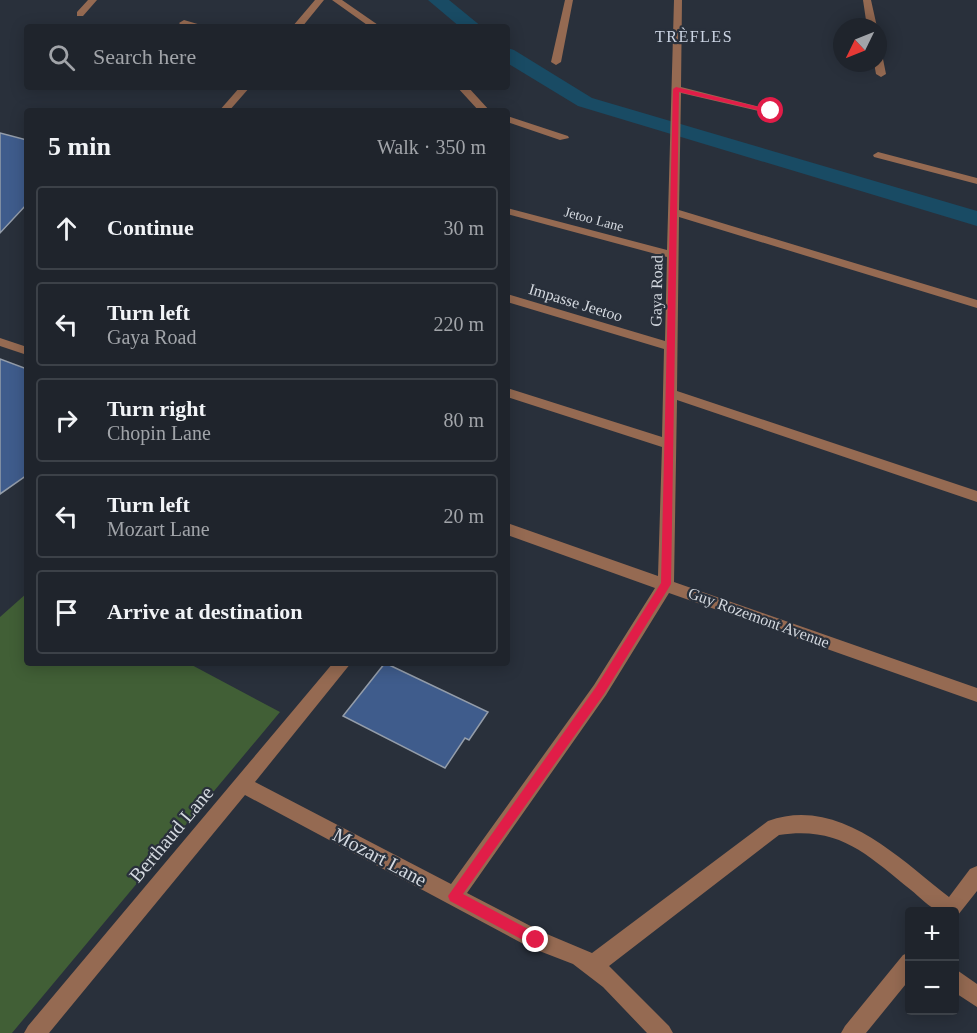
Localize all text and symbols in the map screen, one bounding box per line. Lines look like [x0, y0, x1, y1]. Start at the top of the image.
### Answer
north arrow [833, 18, 887, 72]
search box [24, 24, 510, 90]
district label: TRÈFLES [655, 27, 733, 45]
icon: search [45, 41, 78, 74]
text: Search here [93, 44, 196, 69]
route start [757, 97, 783, 123]
text: 5 min [48, 132, 111, 161]
text: Walk · 350 m [377, 136, 486, 158]
street label: Jetoo Lane [562, 204, 625, 235]
icon: ahead [50, 212, 83, 245]
text: Continue [107, 215, 194, 240]
text: 30 m [443, 217, 484, 239]
street label: Gaya Road [647, 255, 667, 327]
street label: Impasse Jeetoo [527, 280, 625, 326]
text: Turn left [107, 300, 190, 325]
icon: left [50, 308, 83, 341]
text: 220 m [433, 313, 484, 335]
text: Gaya Road [107, 326, 196, 348]
text: Turn right [107, 396, 206, 421]
icon: right [50, 404, 83, 437]
text: 80 m [443, 409, 484, 431]
text: Chopin Lane [107, 422, 211, 444]
text: Turn left [107, 492, 190, 517]
icon: left [50, 500, 83, 533]
text: 20 m [443, 505, 484, 527]
text: Mozart Lane [107, 518, 210, 540]
street label: Guy Rozemont Avenue [686, 584, 832, 652]
icon: arrive [50, 596, 83, 629]
text: Arrive at destination [107, 599, 303, 624]
street label: Berthaud Lane [125, 782, 218, 886]
street label: Mozart Lane [329, 823, 431, 891]
map controls [905, 907, 959, 1015]
button: + [905, 907, 959, 961]
route end [522, 926, 548, 952]
button: − [905, 961, 959, 1015]

